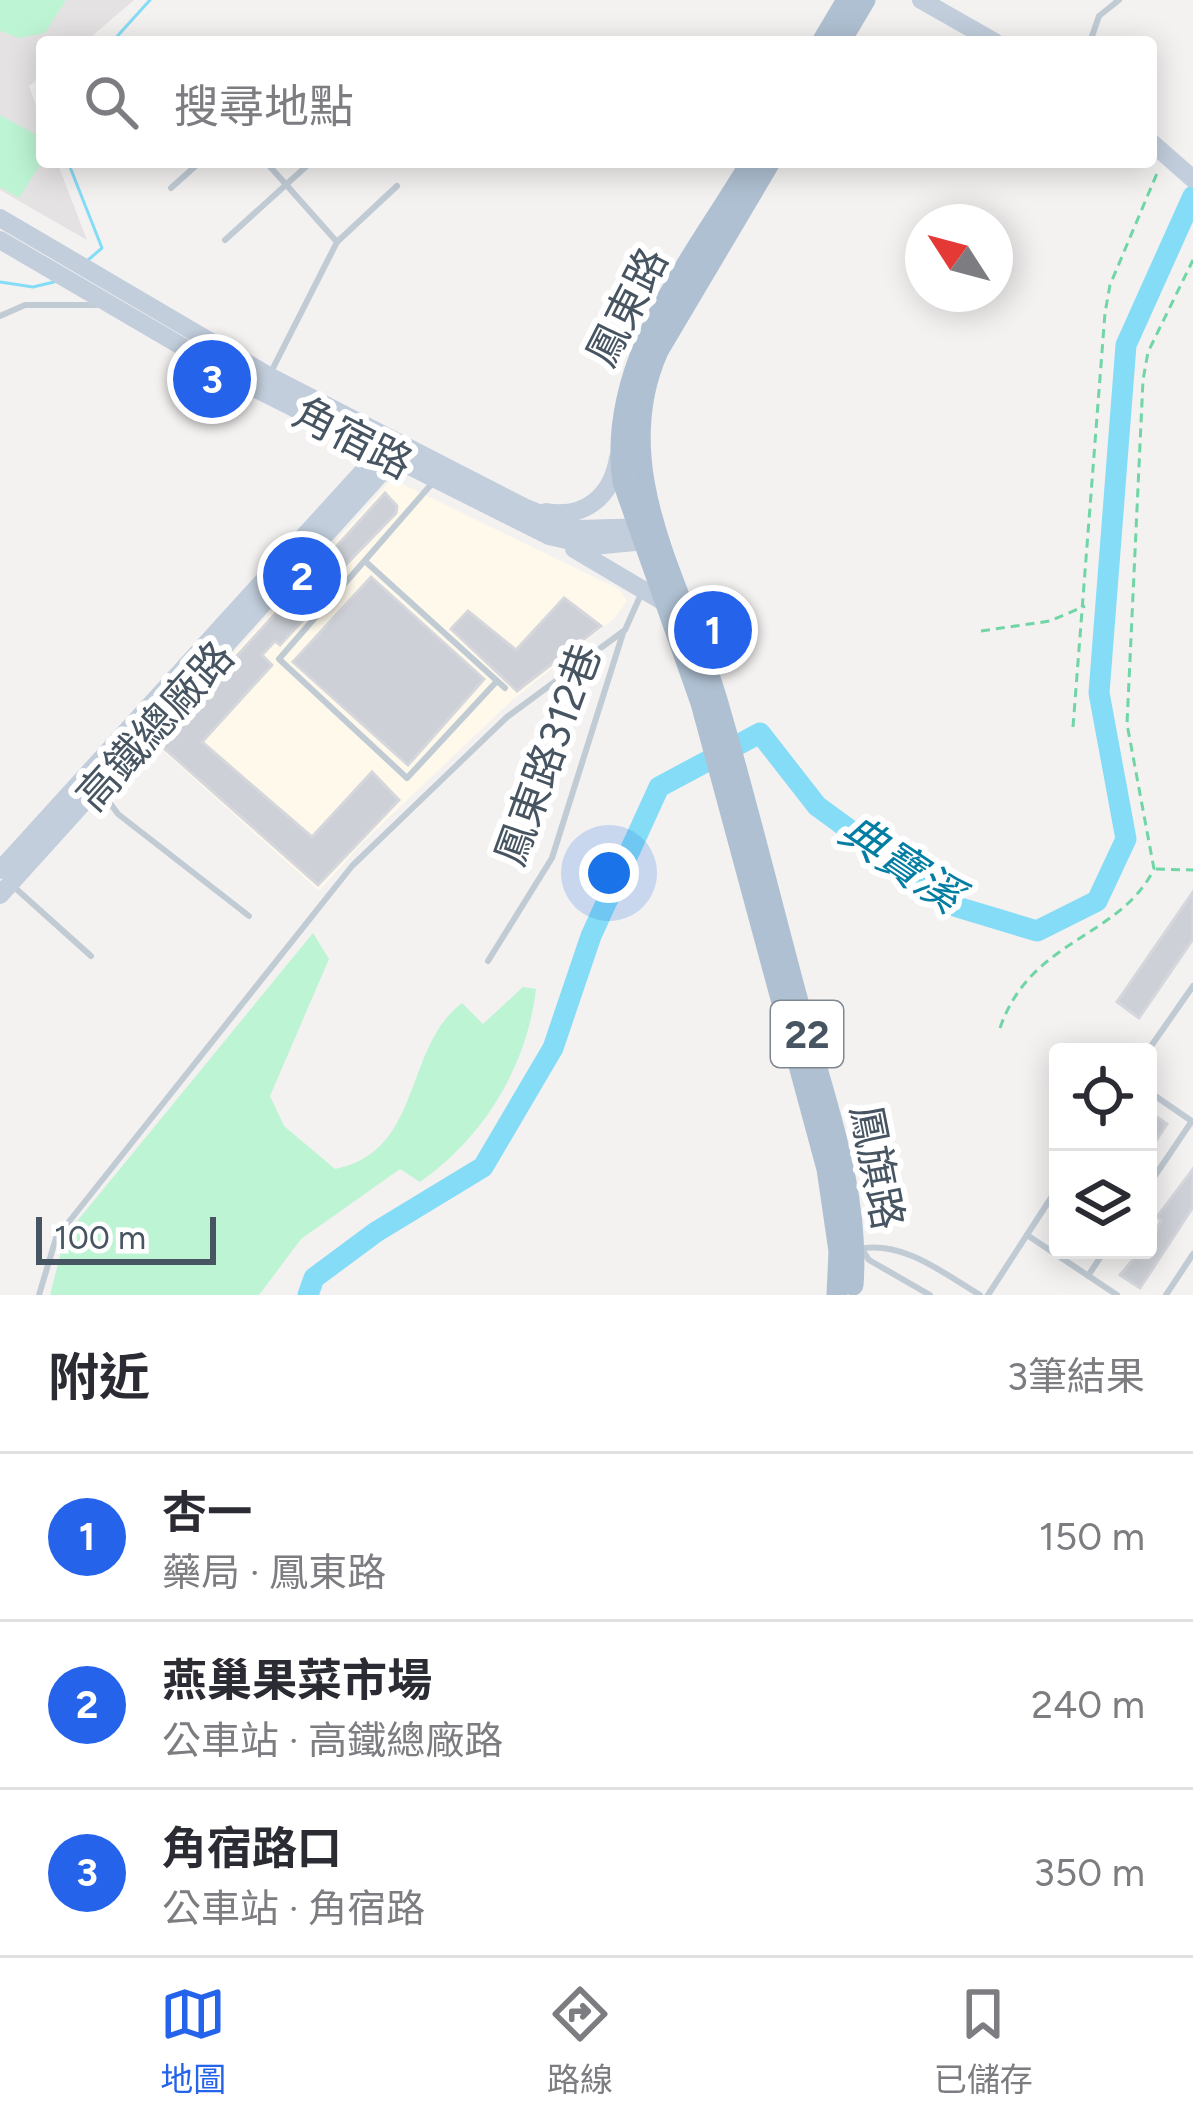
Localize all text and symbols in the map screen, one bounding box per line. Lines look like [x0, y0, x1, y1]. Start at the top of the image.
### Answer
search box [36, 36, 1157, 168]
icon: search [78, 69, 144, 135]
text: 搜尋地點 [174, 79, 354, 133]
north arrow [905, 204, 1013, 312]
street label: 鳳東路 [576, 239, 678, 375]
pin: 3 [173, 334, 251, 424]
street label: 角宿路 [285, 387, 421, 489]
pin: 2 [263, 531, 341, 621]
pin: 1 [674, 585, 752, 675]
street label: 高鐵總廠路 [66, 631, 244, 821]
street label: 鳳東路312巷 [484, 637, 612, 873]
water label: 典寶溪 [830, 803, 977, 926]
your location [579, 843, 639, 903]
road number: 22 [771, 1001, 843, 1067]
map controls [1049, 1043, 1157, 1259]
button: locate [1049, 1043, 1157, 1151]
street label: 鳳旗路 [840, 1100, 914, 1234]
button: layers [1049, 1151, 1157, 1259]
scale bar [36, 1211, 216, 1264]
text: 100 m [54, 1218, 146, 1257]
text: 附近 [48, 1347, 150, 1408]
text: 3筆結果 [1007, 1353, 1145, 1400]
text: 杏一 [162, 1485, 252, 1539]
text: 1 [79, 1513, 95, 1560]
text: 150 m [1039, 1513, 1145, 1560]
text: 藥局 · 鳳東路 [162, 1549, 386, 1596]
text: 燕巢果菜市場 [162, 1653, 432, 1707]
text: 2 [76, 1681, 98, 1728]
text: 240 m [1031, 1681, 1145, 1728]
text: 公車站 · 高鐵總廠路 [162, 1717, 503, 1764]
text: 角宿路口 [162, 1821, 342, 1875]
text: 3 [76, 1849, 98, 1896]
text: 350 m [1034, 1849, 1145, 1896]
text: 公車站 · 角宿路 [162, 1885, 425, 1932]
tab: 地圖 [160, 1981, 226, 2101]
tab: 路線 [547, 1981, 613, 2101]
tab: 已儲存 [934, 1981, 1033, 2101]

